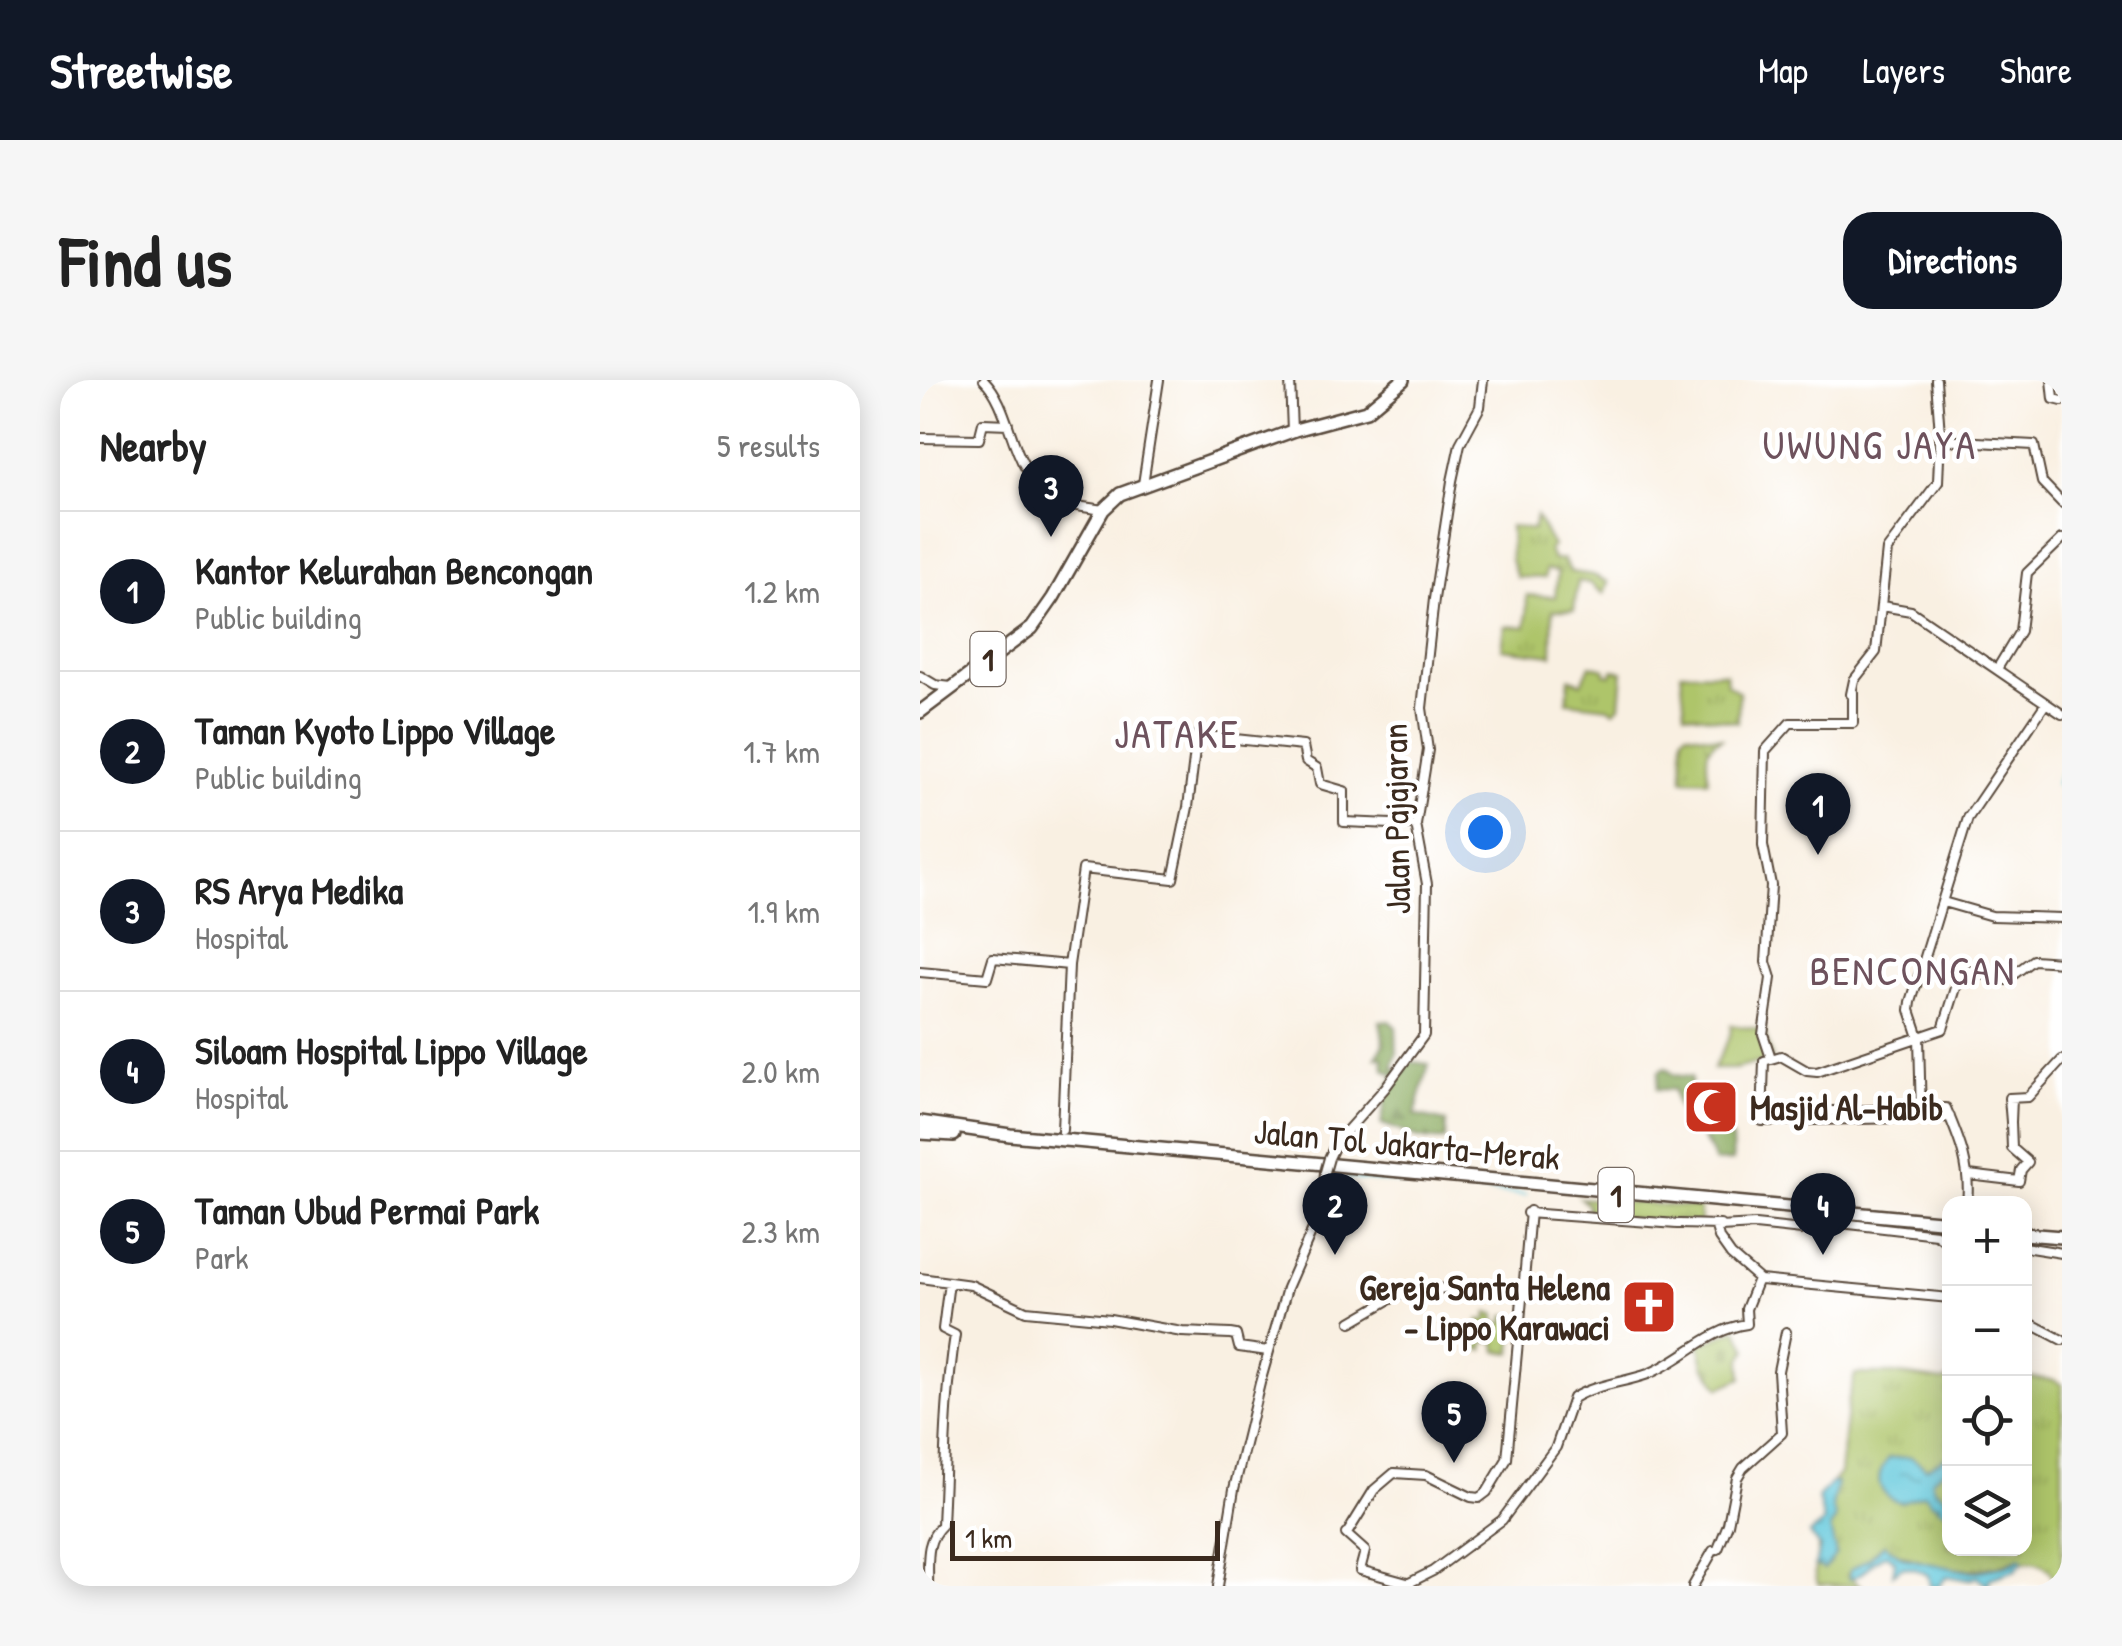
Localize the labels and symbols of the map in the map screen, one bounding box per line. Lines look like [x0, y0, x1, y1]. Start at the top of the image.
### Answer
district label: UWUNG JAYA [1763, 417, 1977, 471]
pin: 3 [1018, 454, 1084, 537]
road number: 1 [970, 632, 1006, 686]
district label: JATAKE [1114, 706, 1240, 760]
street label: Jalan Pajajaran [1371, 723, 1421, 915]
pin: 1 [1786, 772, 1850, 855]
your location [1460, 807, 1511, 858]
district label: BENCONGAN [1809, 943, 2017, 997]
mosque icon: Masjid Al-Habib [1681, 1077, 1741, 1137]
place label: Masjid Al-Habib [1750, 1084, 1943, 1131]
street label: Jalan Tol Jakarta–Merak [1252, 1107, 1562, 1181]
road number: 1 [1598, 1168, 1634, 1222]
pin: 2 [1302, 1172, 1368, 1255]
pin: 4 [1790, 1172, 1856, 1255]
place label: Gereja Santa Helena - Lippo Karawaci [1359, 1264, 1610, 1352]
church icon: Gereja Santa Helena - Lippo Karawaci [1619, 1277, 1679, 1337]
pin: 5 [1422, 1380, 1486, 1463]
scale bar [950, 1516, 1220, 1560]

